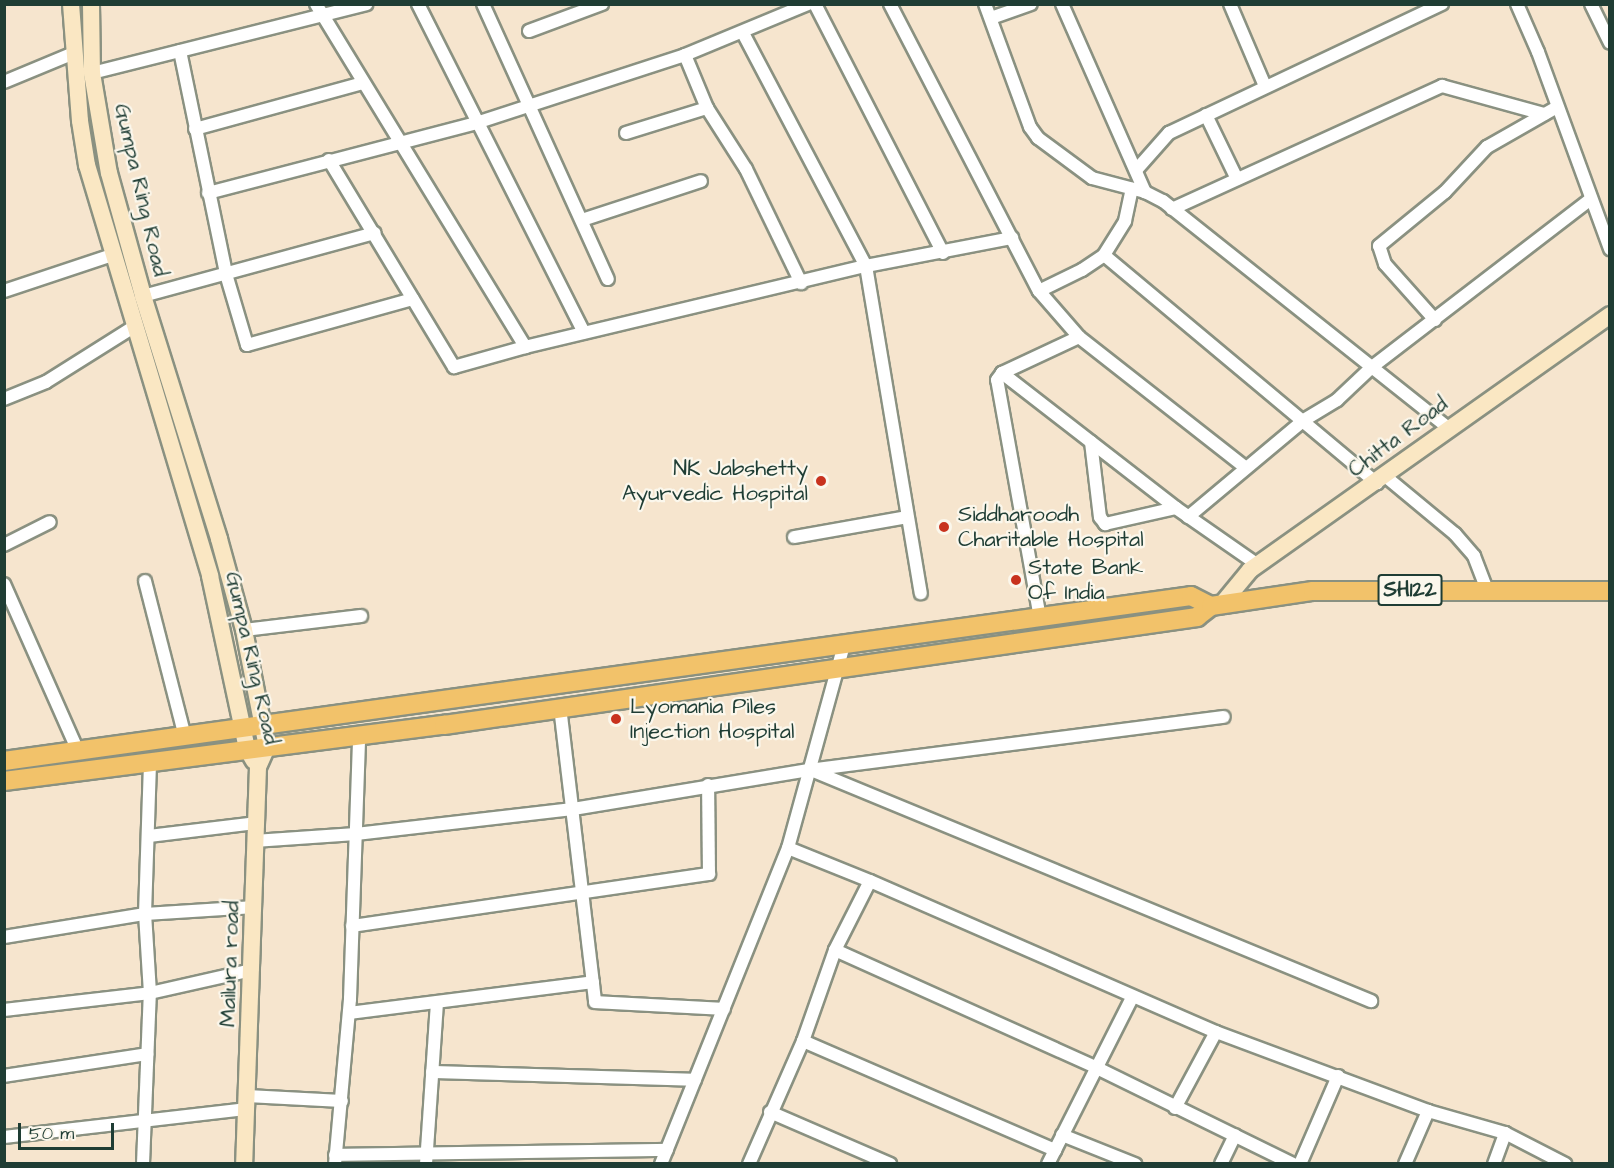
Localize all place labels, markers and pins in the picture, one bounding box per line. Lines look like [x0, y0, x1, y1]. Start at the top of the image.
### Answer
place label: NK Jabshetty Ayurvedic Hospital [622, 455, 808, 506]
marker: NK Jabshetty Ayurvedic Hospital [812, 472, 830, 490]
place label: Siddharoodh Charitable Hospital [958, 501, 1144, 552]
marker: Siddharoodh Charitable Hospital [935, 518, 953, 536]
place label: State Bank Of India [1028, 554, 1143, 606]
marker: State Bank Of India [1009, 573, 1023, 587]
place label: Lyomania Piles Injection Hospital [630, 693, 794, 744]
marker: Lyomania Piles Injection Hospital [607, 710, 625, 728]

